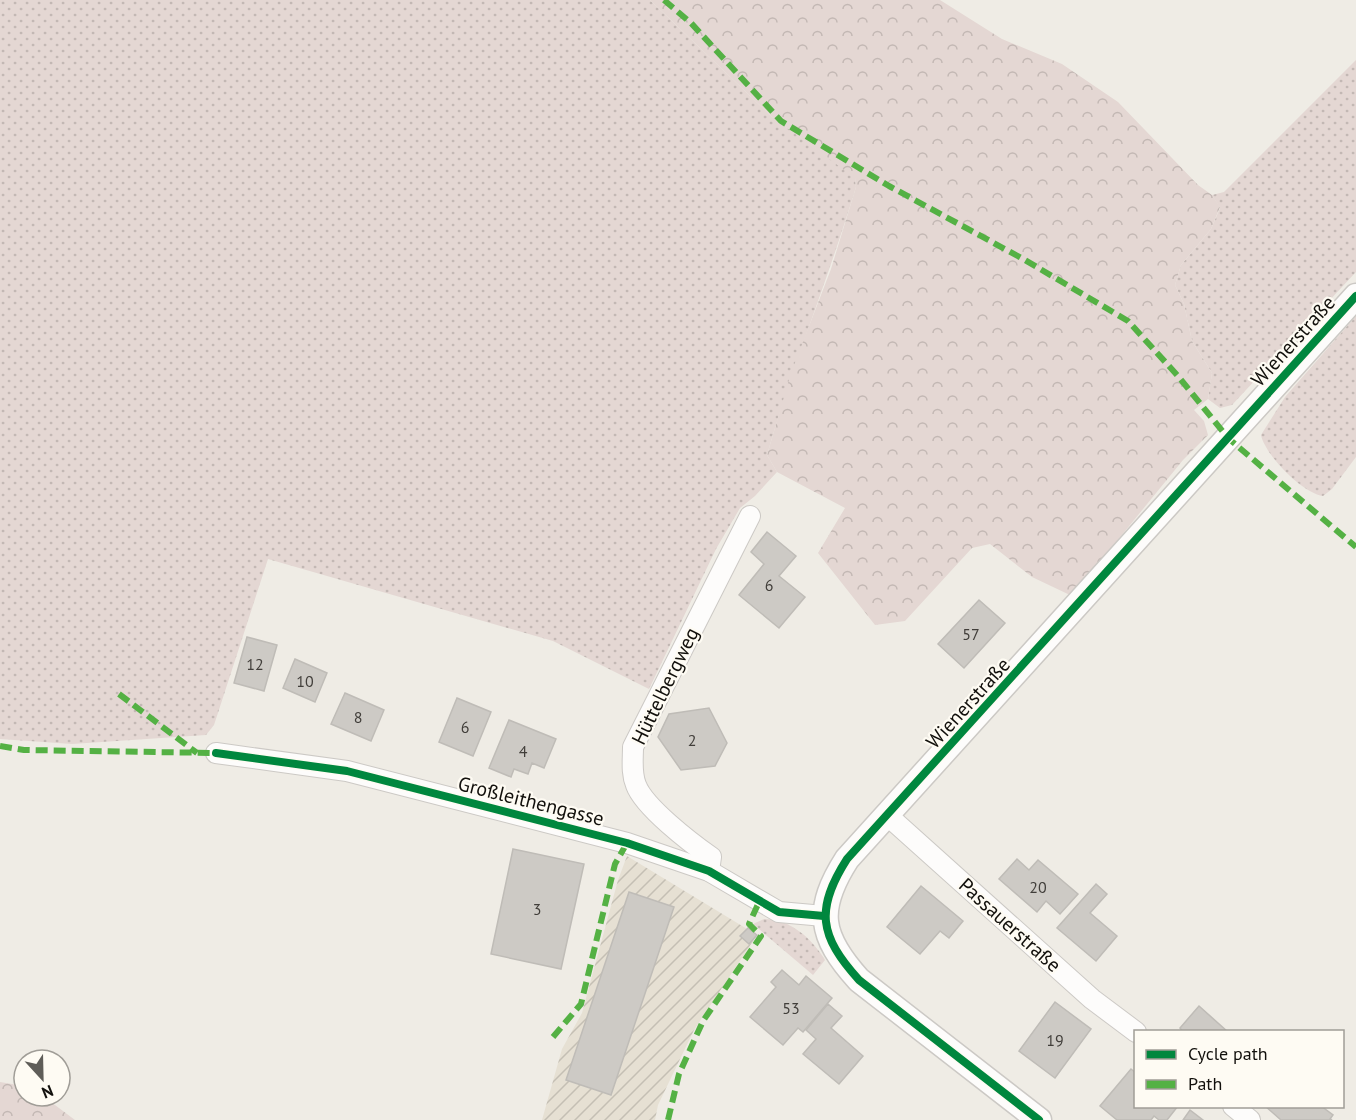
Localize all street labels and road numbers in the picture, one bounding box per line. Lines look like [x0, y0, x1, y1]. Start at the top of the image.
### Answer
street label: Wienerstraße [1245, 290, 1341, 392]
street label: Hüttelbergweg [625, 623, 705, 749]
street label: Wienerstraße [920, 652, 1016, 754]
street label: Großleithengasse [455, 770, 607, 832]
street label: Passauerstraße [953, 872, 1067, 978]

